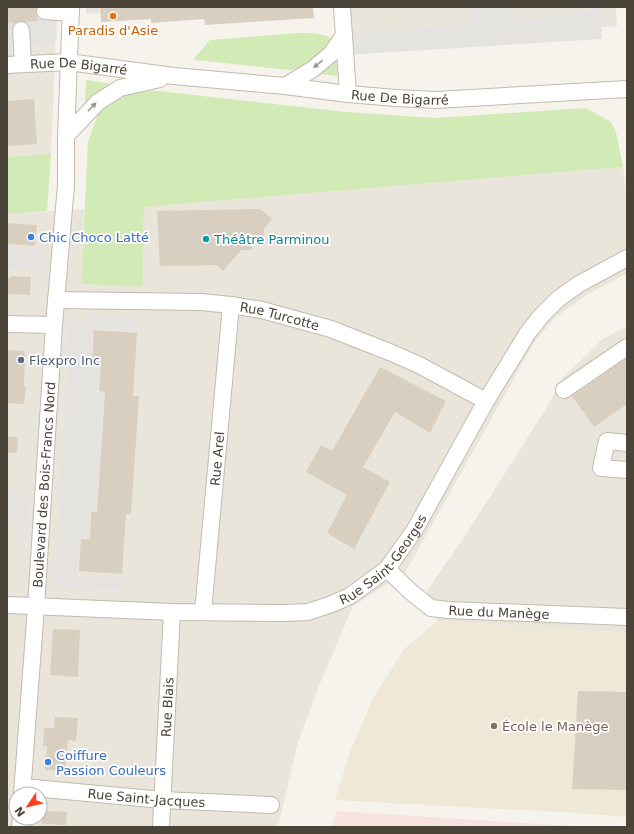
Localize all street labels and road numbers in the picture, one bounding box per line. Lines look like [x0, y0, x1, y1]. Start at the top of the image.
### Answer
street label: Rue De Bigarré [30, 54, 128, 77]
street label: Rue De Bigarré [350, 87, 449, 108]
street label: Rue Turcotte [239, 299, 321, 333]
street label: Boulevard des Bois-Francs Nord [30, 381, 58, 588]
street label: Rue Arel [207, 431, 227, 486]
street label: Rue Saint-Georges [337, 511, 429, 607]
street label: Rue du Manège [448, 603, 550, 621]
street label: Rue Blais [158, 677, 176, 737]
street label: Rue Saint-Jacques [87, 786, 206, 809]

